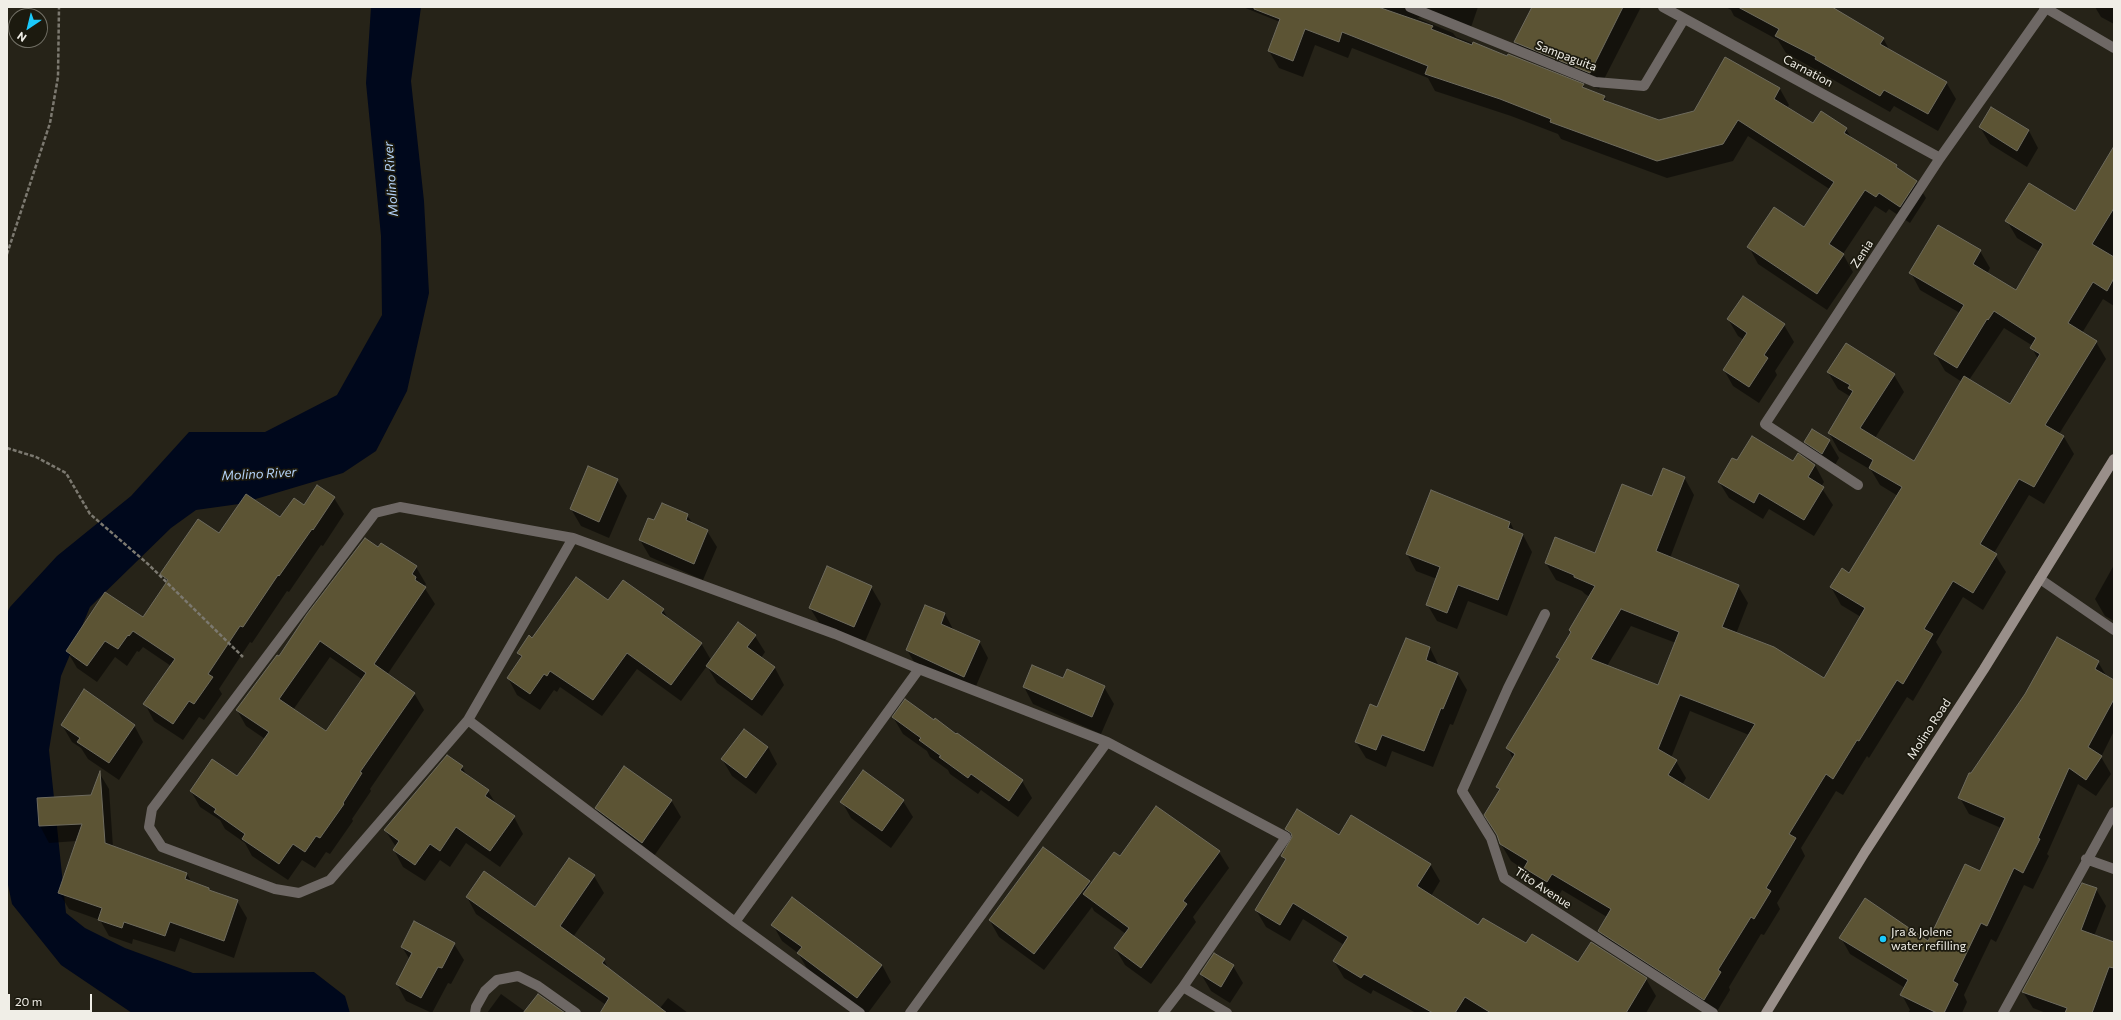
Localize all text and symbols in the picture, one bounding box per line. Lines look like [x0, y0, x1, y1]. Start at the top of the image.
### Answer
north arrow [8, 8, 48, 48]
text: N [14, 30, 29, 45]
street label: Sampaguita [1533, 38, 1599, 74]
street label: Carnation [1781, 52, 1835, 90]
water label: Molino River [381, 141, 401, 217]
street label: Zenia [1848, 237, 1876, 271]
water label: Molino River [221, 464, 297, 484]
street label: Molino Road [1904, 696, 1954, 762]
street label: Tito Avenue [1512, 864, 1574, 912]
place label: Jra & Jolene water refilling [1891, 925, 1966, 953]
marker: Jra & Jolene water refilling [1878, 934, 1888, 944]
scale bar [10, 986, 94, 1012]
text: 20 m [15, 994, 42, 1008]

